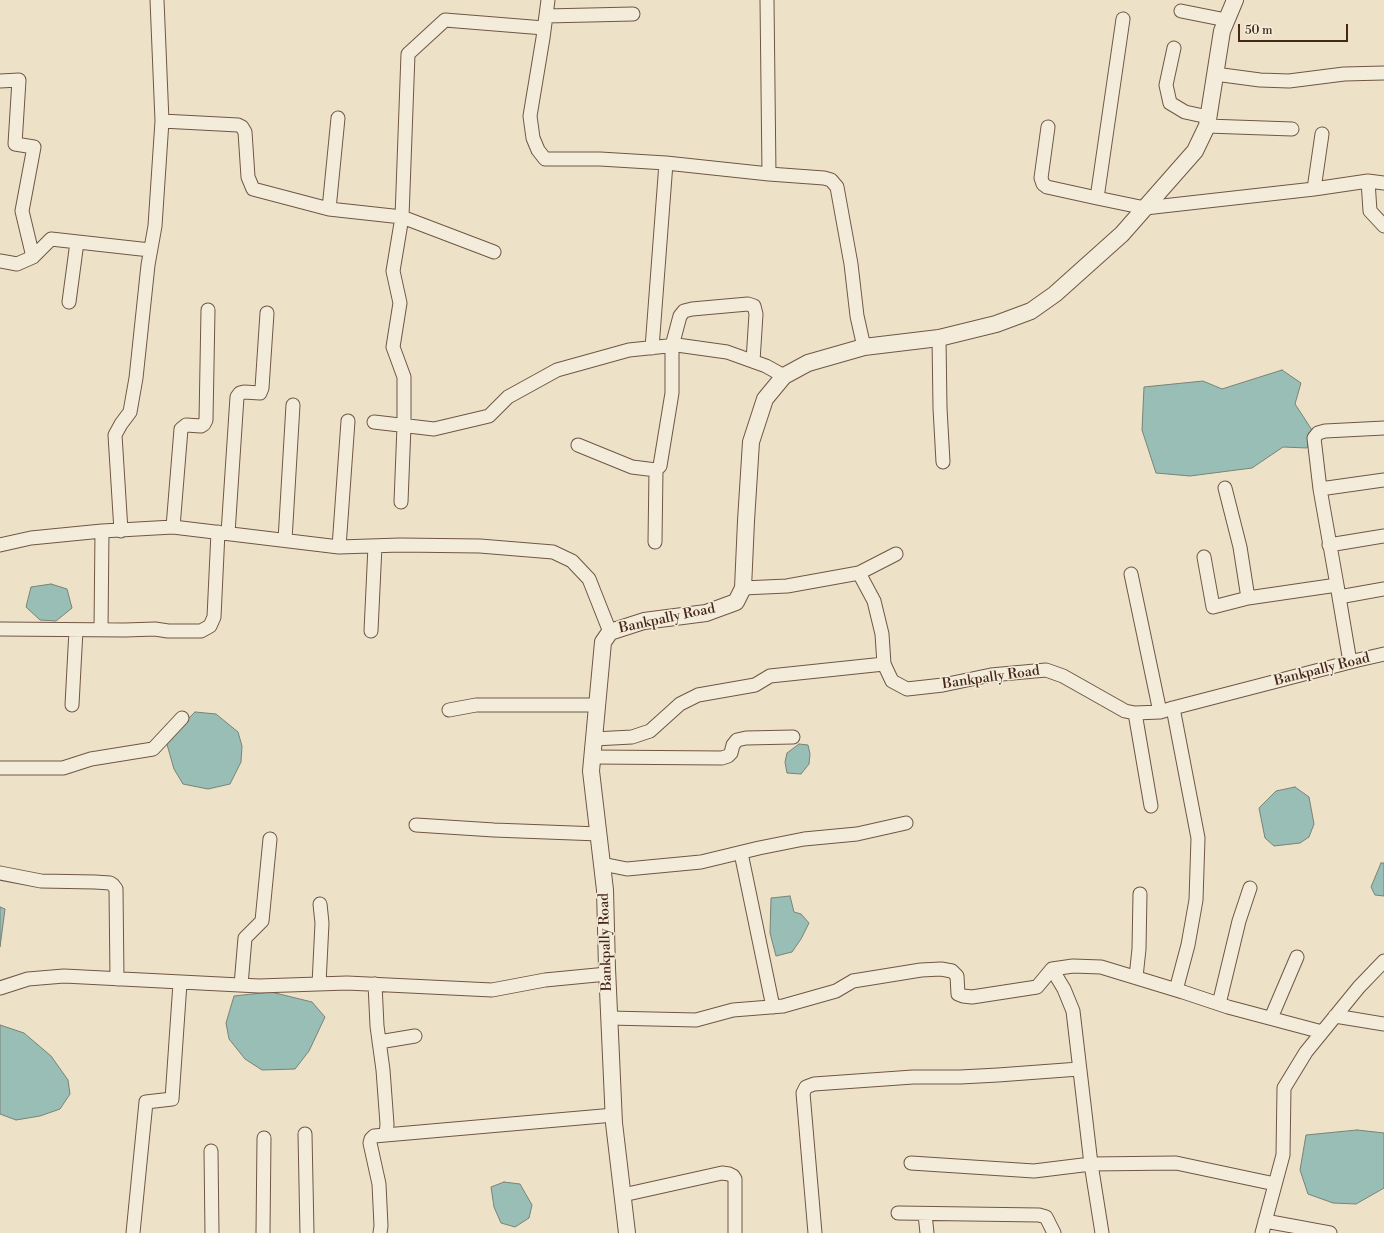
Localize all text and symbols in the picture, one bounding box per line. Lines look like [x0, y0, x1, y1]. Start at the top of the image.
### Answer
scale bar [1240, 16, 1350, 42]
text: 50 m [1245, 23, 1273, 38]
street label: Bankpally Road [617, 601, 717, 637]
street label: Bankpally Road [1272, 650, 1372, 690]
street label: Bankpally Road [941, 663, 1041, 693]
street label: Bankpally Road [596, 893, 616, 991]

